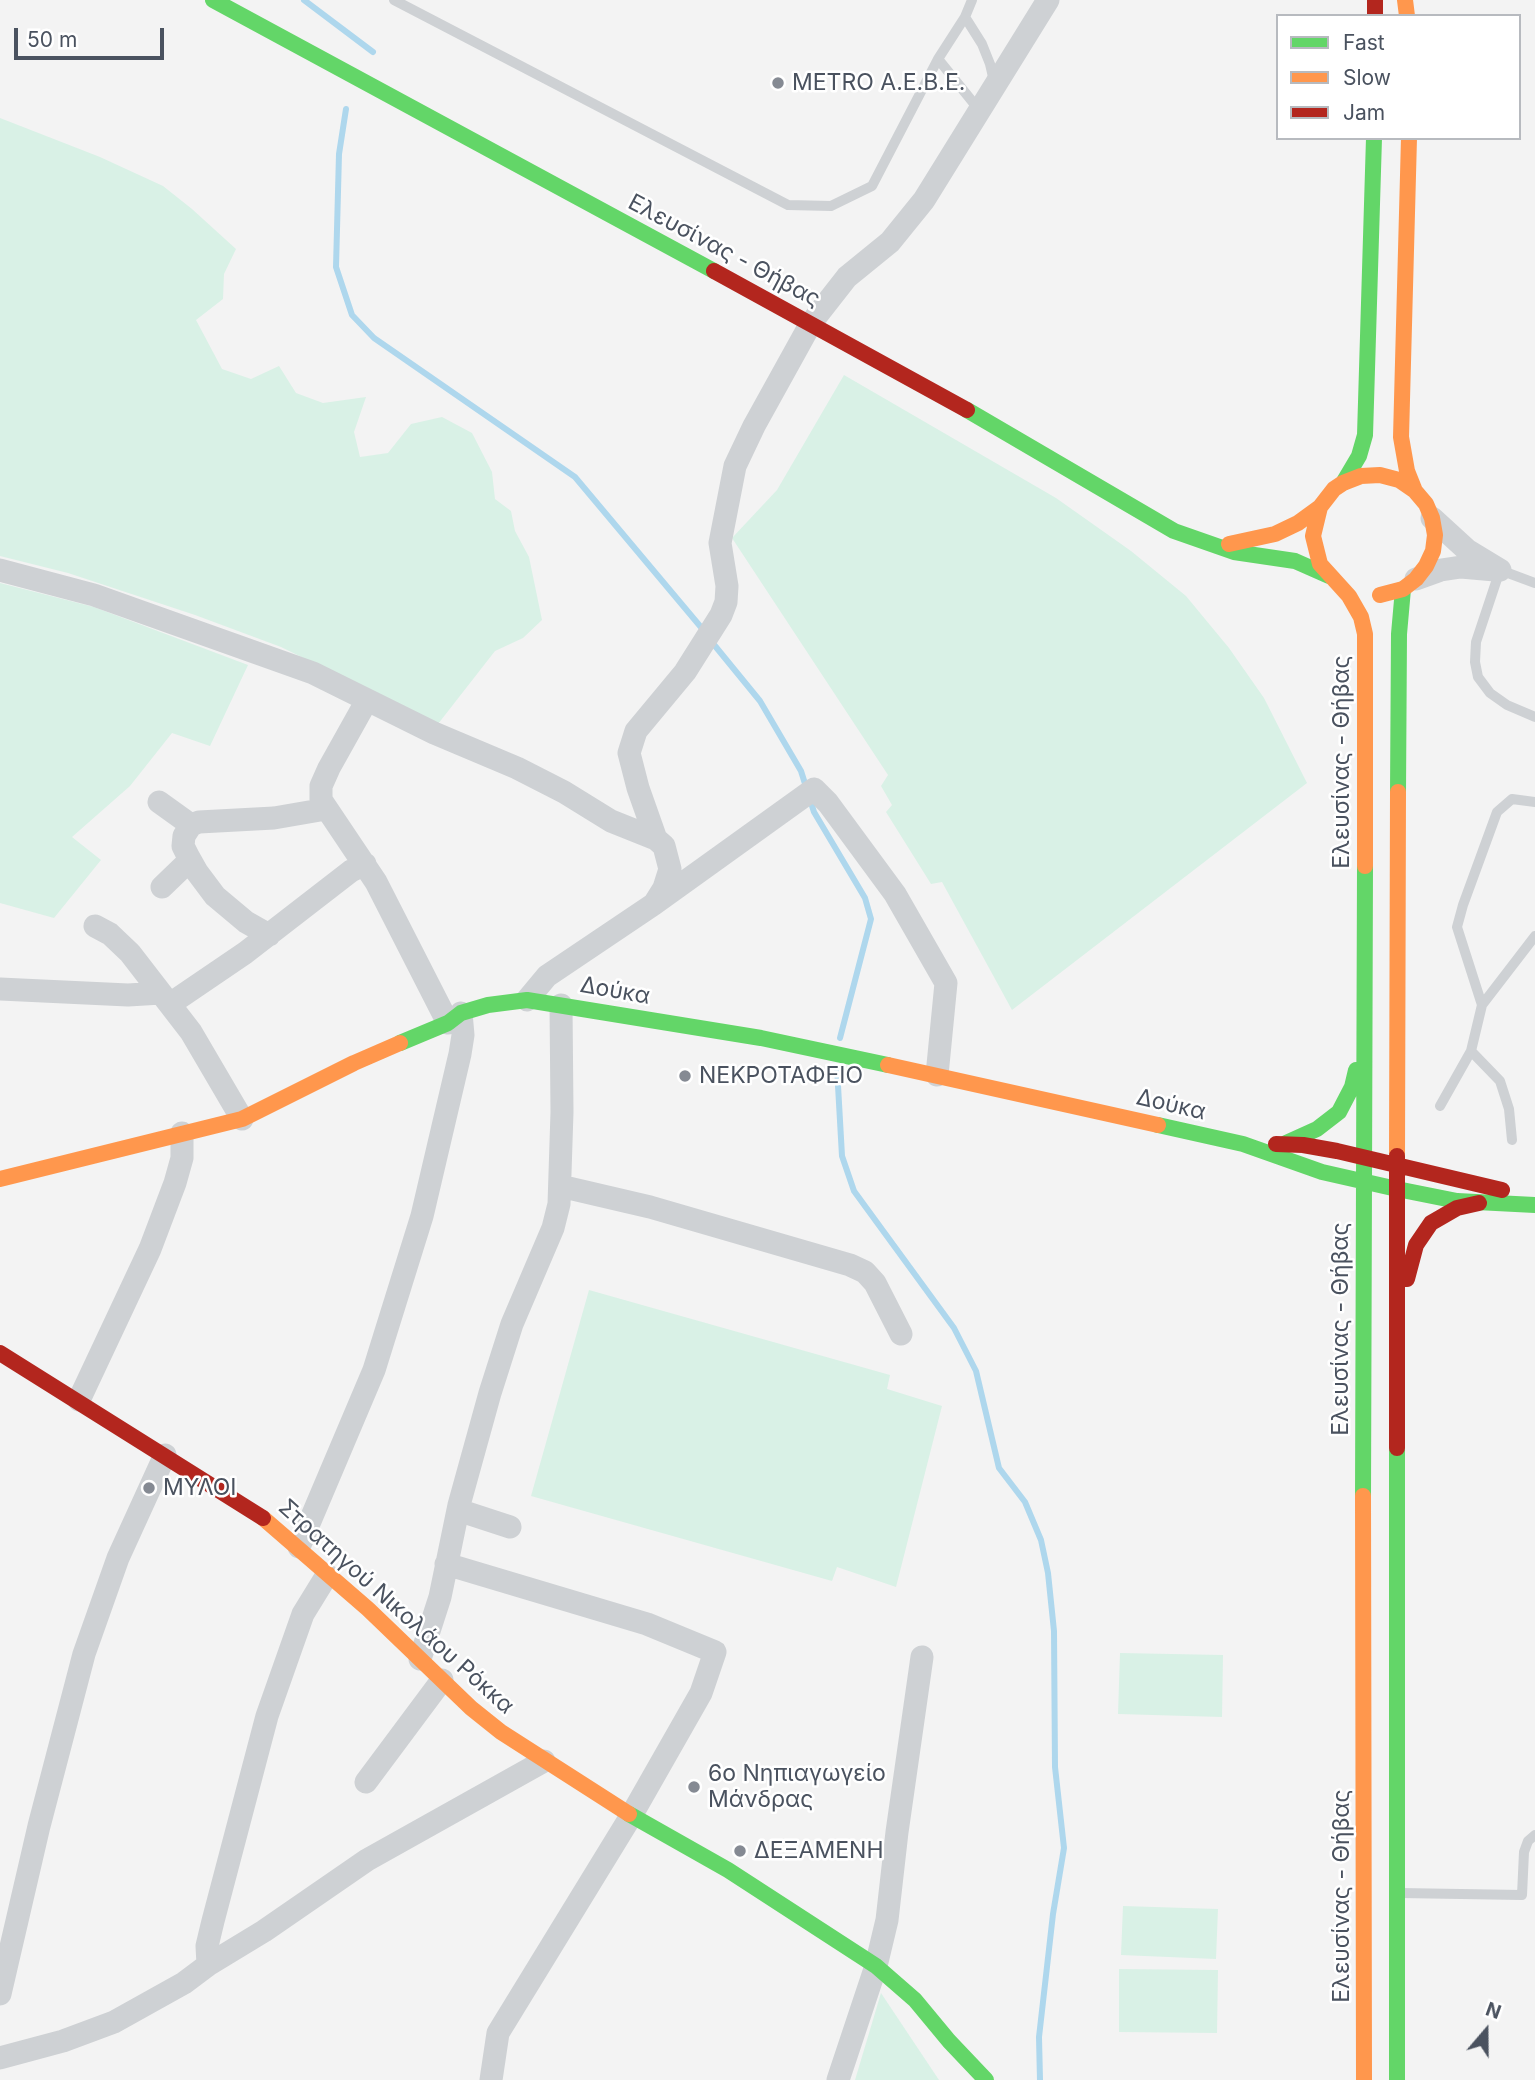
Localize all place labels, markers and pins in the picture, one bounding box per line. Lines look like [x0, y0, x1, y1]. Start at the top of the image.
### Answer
place label: METRO Α.Ε.Β.Ε. [792, 69, 965, 97]
marker: METRO Α.Ε.Β.Ε. [770, 75, 786, 91]
place label: ΝΕΚΡΟΤΑΦΕΙΟ [699, 1062, 863, 1090]
marker: ΝΕΚΡΟΤΑΦΕΙΟ [677, 1068, 693, 1084]
place label: ΜΥΛΟΙ [163, 1474, 237, 1502]
marker: ΜΥΛΟΙ [141, 1480, 157, 1496]
place label: 6ο Νηπιαγωγείο Μάνδρας [708, 1760, 886, 1814]
marker: 6ο Νηπιαγωγείο Μάνδρας [686, 1779, 702, 1795]
place label: ΔΕΞΑΜΕΝΗ [754, 1837, 883, 1865]
marker: ΔΕΞΑΜΕΝΗ [732, 1843, 748, 1859]

